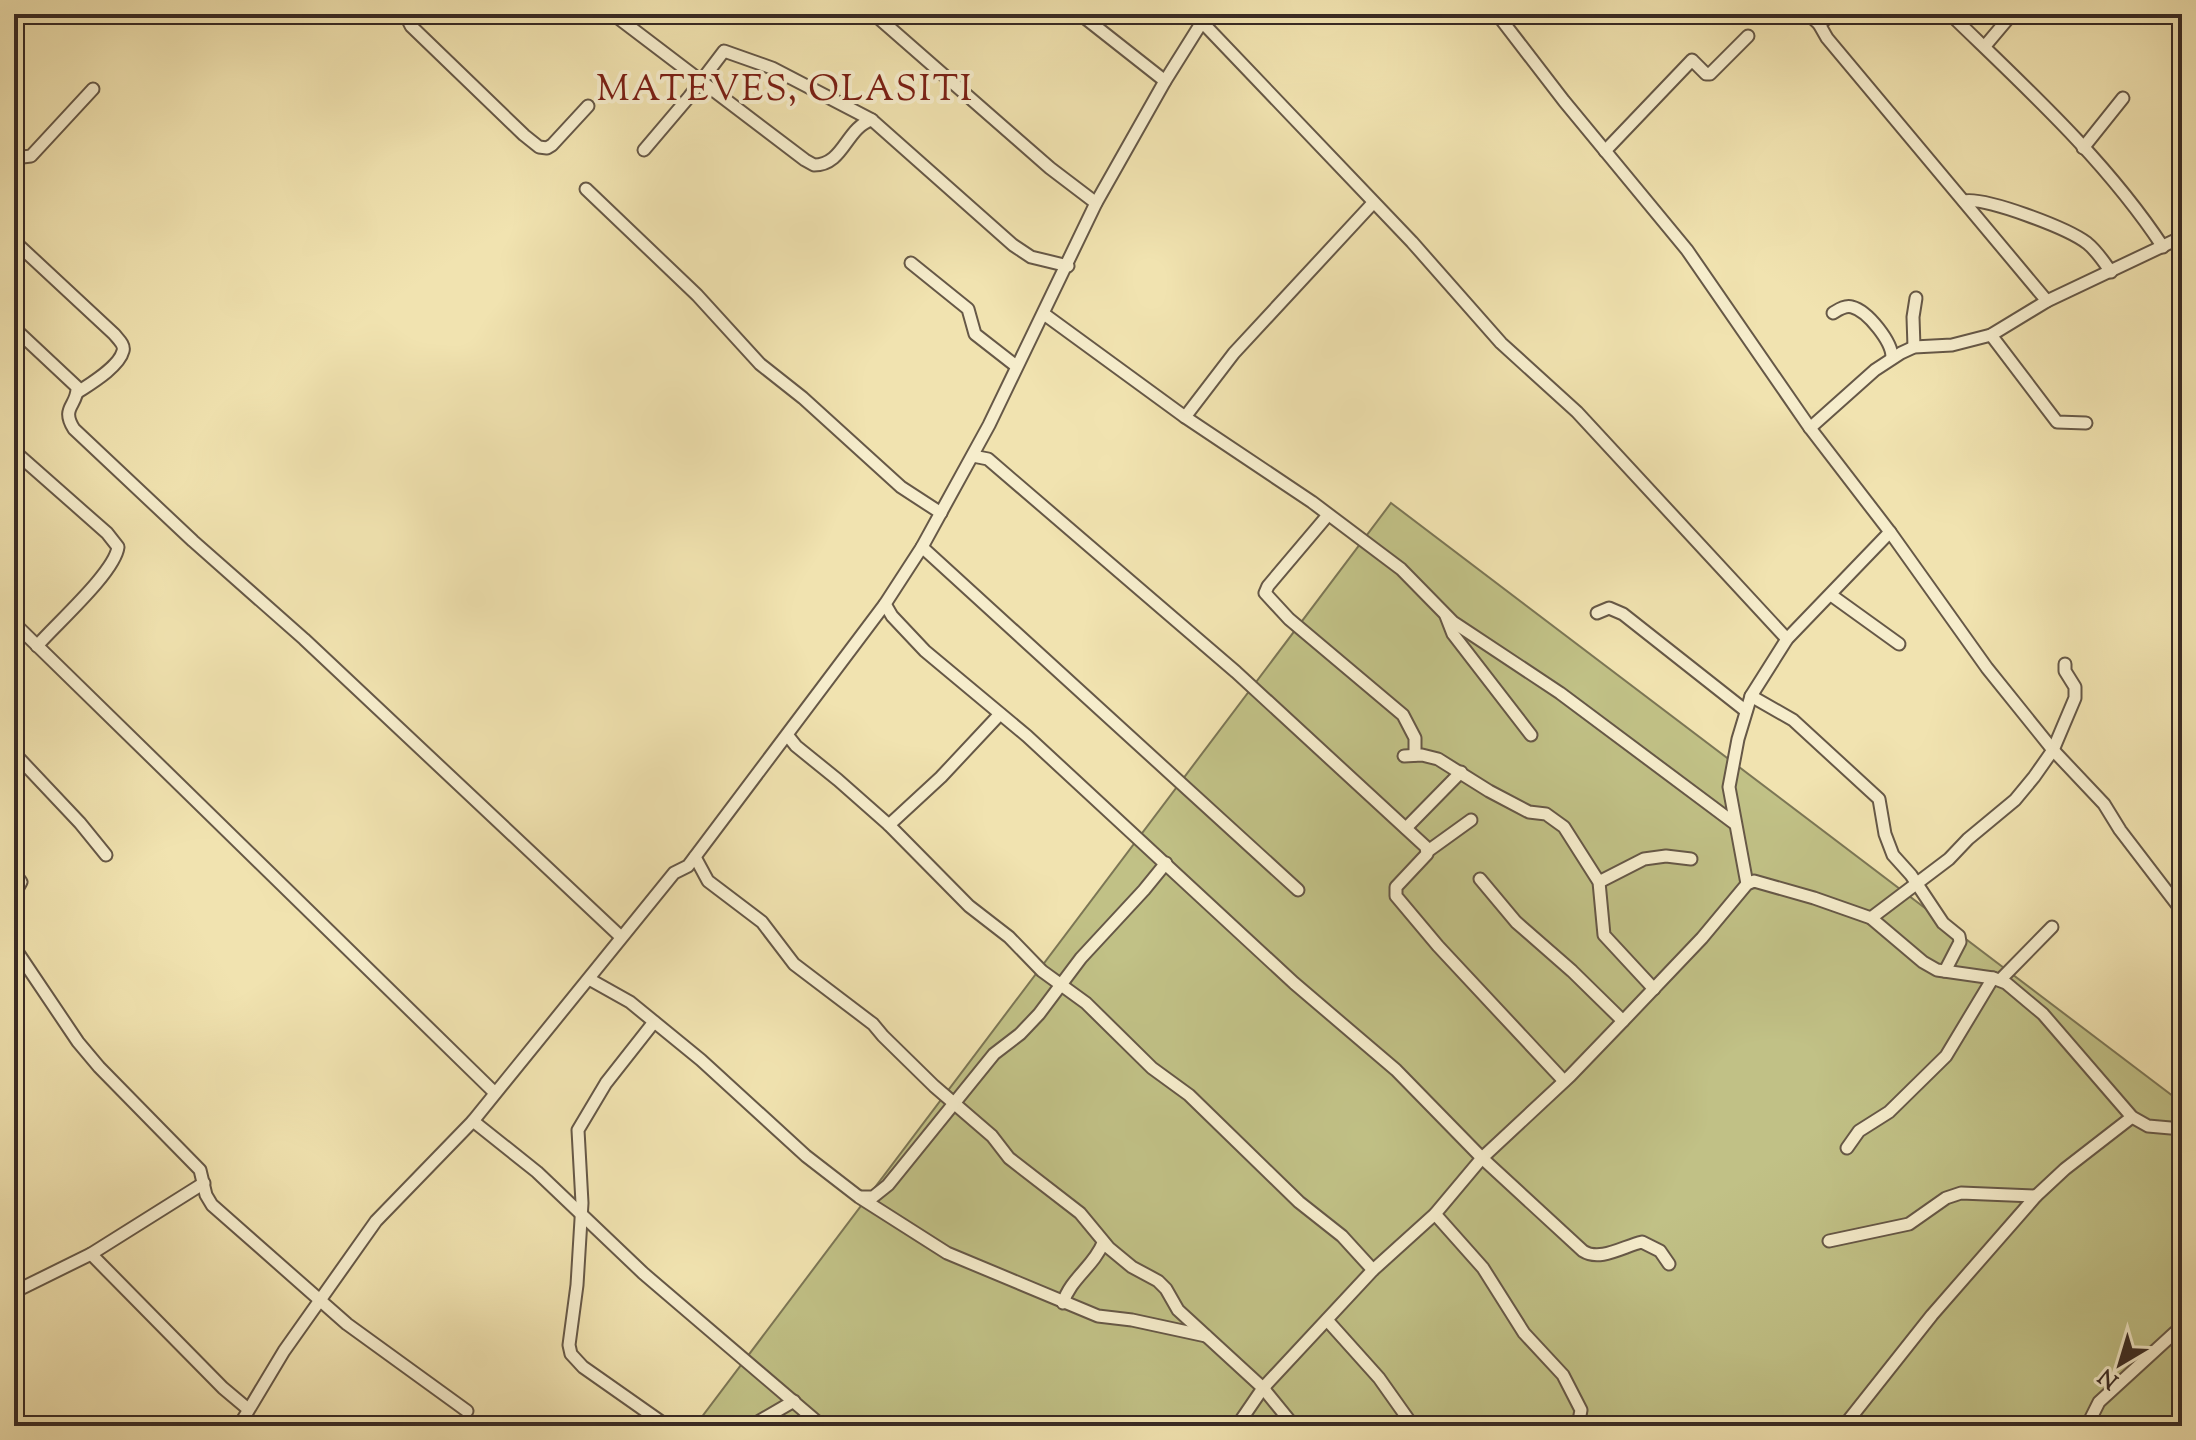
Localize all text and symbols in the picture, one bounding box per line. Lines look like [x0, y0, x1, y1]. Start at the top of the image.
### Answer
district label: MATEVES, OLASITI [596, 65, 974, 117]
north arrow [2080, 1324, 2160, 1404]
text: N [2092, 1359, 2126, 1395]

